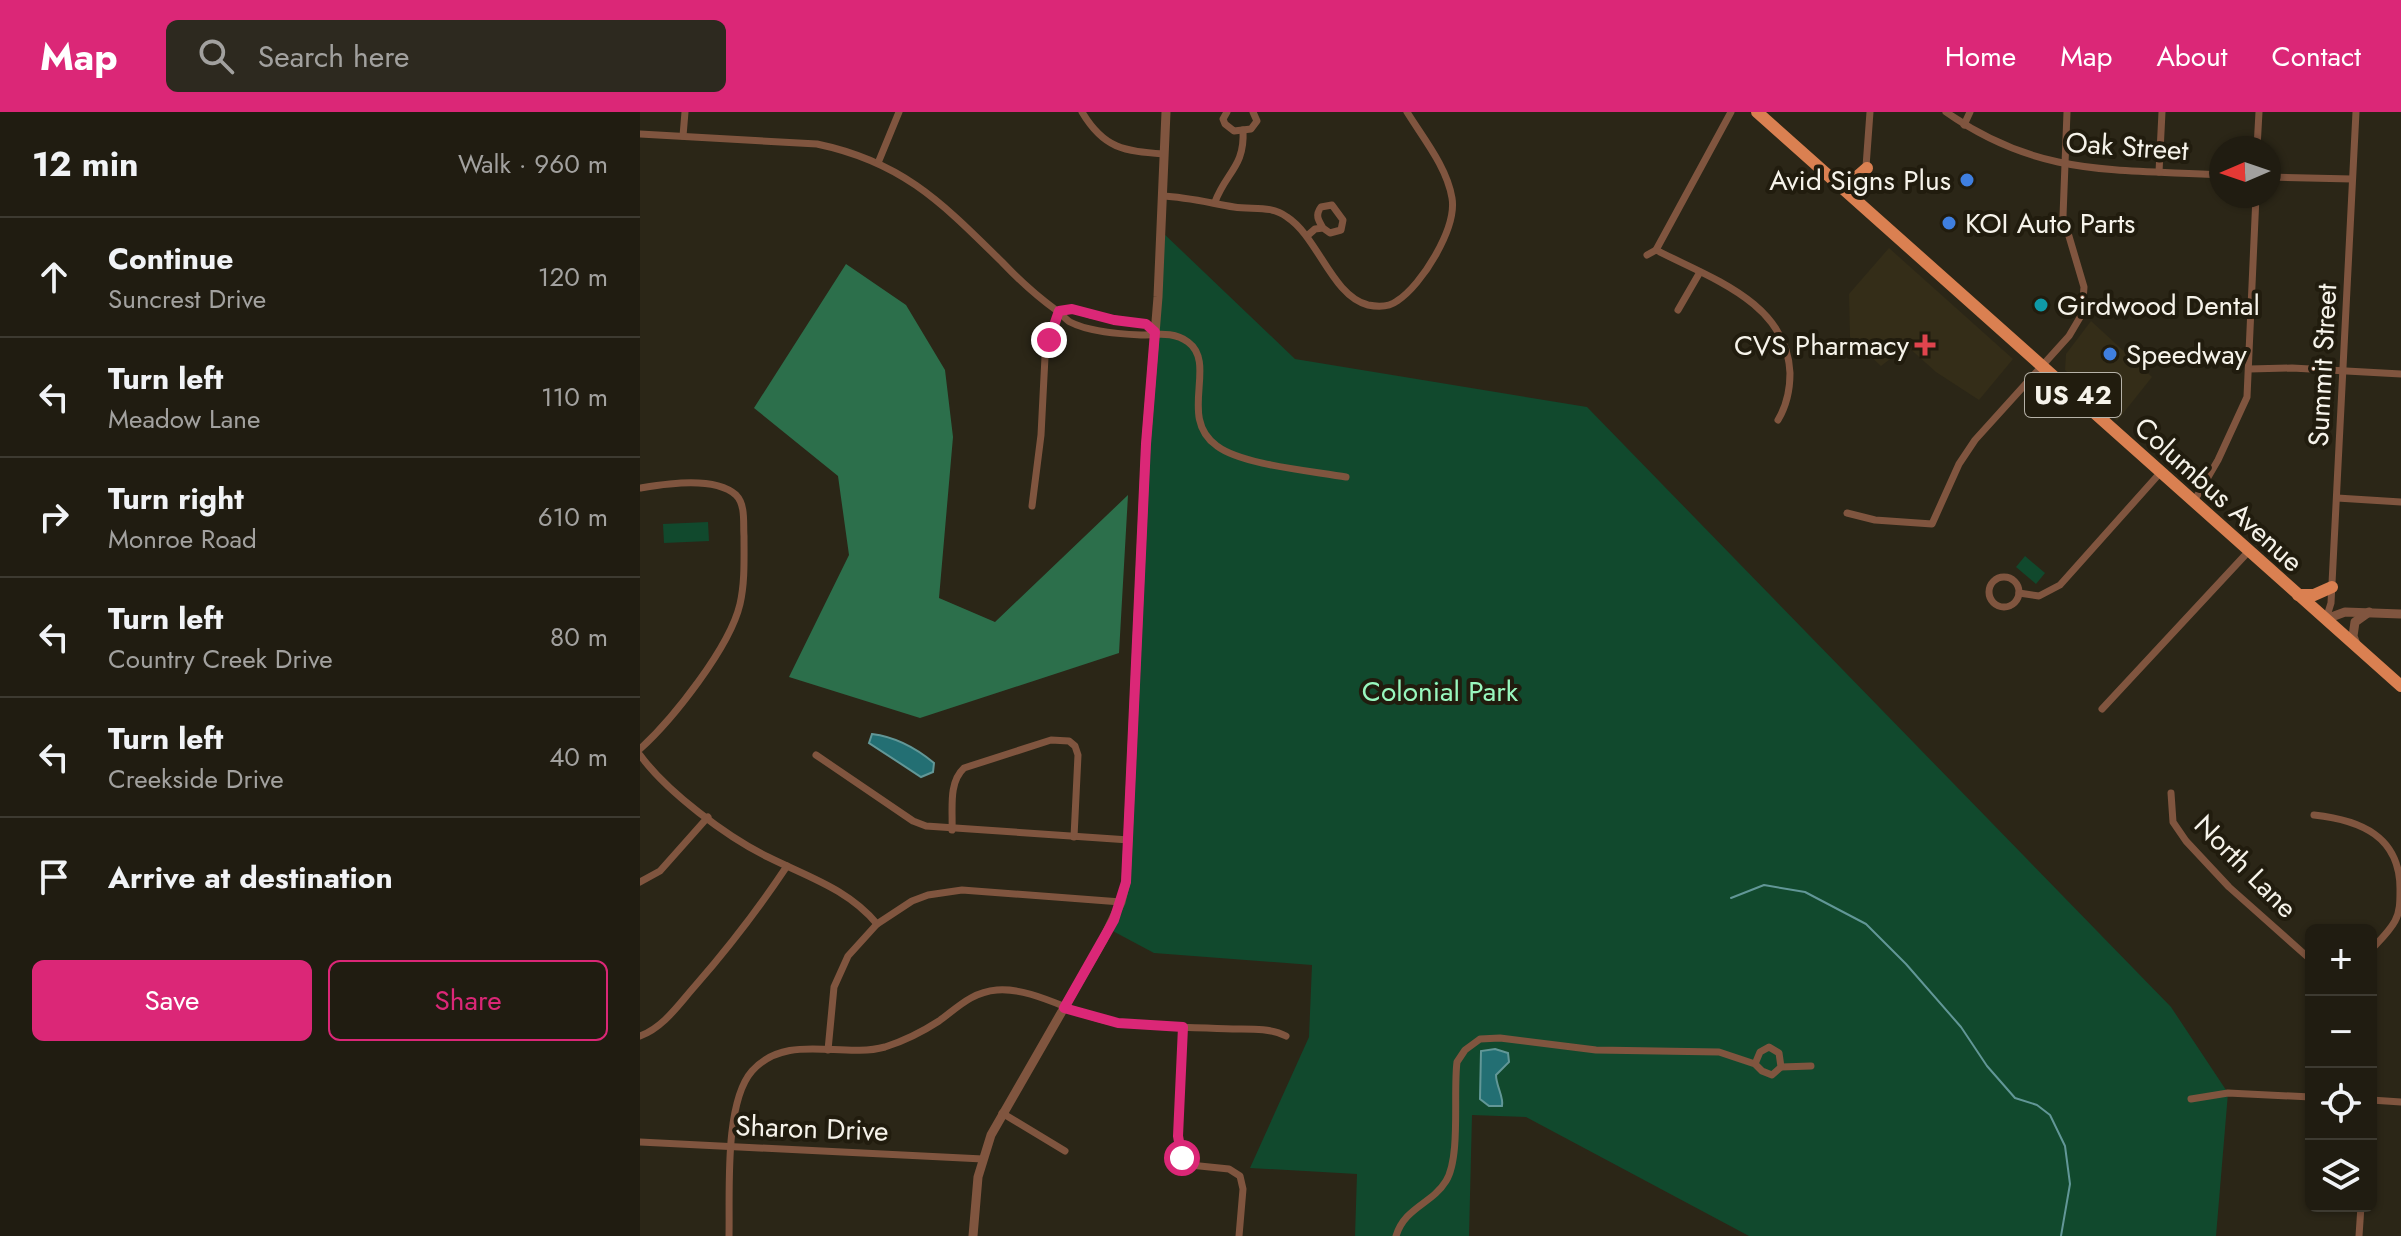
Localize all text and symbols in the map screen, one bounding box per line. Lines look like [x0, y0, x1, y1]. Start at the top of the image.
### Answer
search box [166, 20, 726, 92]
text: Map [40, 29, 118, 84]
icon: search [194, 34, 238, 78]
text: Search here [258, 35, 410, 78]
text: Home [1945, 36, 2016, 77]
text: Map [2060, 36, 2112, 77]
text: About [2156, 36, 2228, 77]
text: Contact [2272, 36, 2361, 77]
street label: Oak Street [2064, 122, 2190, 171]
north arrow [2209, 136, 2281, 208]
text: 12 min [32, 140, 139, 189]
text: Walk · 960 m [458, 145, 608, 183]
place label: Avid Signs Plus [1769, 160, 1951, 201]
marker: Avid Signs Plus [1958, 171, 1976, 189]
place label: KOI Auto Parts [1965, 203, 2135, 244]
marker: KOI Auto Parts [1940, 214, 1958, 232]
text: Continue [108, 237, 234, 280]
icon: ahead [32, 255, 76, 299]
text: 120 m [538, 258, 608, 296]
text: Suncrest Drive [108, 280, 266, 318]
street label: Summit Street [2298, 282, 2347, 447]
place label: Girdwood Dental [2057, 285, 2260, 326]
marker: Girdwood Dental [2032, 296, 2050, 314]
route end [1031, 322, 1067, 358]
place label: CVS Pharmacy [1734, 325, 1910, 366]
place label: Speedway [2126, 334, 2247, 375]
marker: CVS Pharmacy [1916, 336, 1934, 354]
marker: Speedway [2101, 345, 2119, 363]
text: Turn left [108, 357, 223, 400]
road number: US 42 [2025, 373, 2121, 417]
icon: left [32, 375, 76, 419]
text: 110 m [541, 378, 608, 416]
text: Meadow Lane [108, 400, 260, 438]
street label: Columbus Avenue [2125, 407, 2312, 582]
text: Turn right [108, 477, 244, 520]
icon: right [32, 495, 76, 539]
text: 610 m [538, 498, 608, 536]
text: Monroe Road [108, 520, 257, 558]
text: Turn left [108, 597, 223, 640]
icon: left [32, 615, 76, 659]
text: 80 m [550, 618, 608, 656]
text: Country Creek Drive [108, 640, 333, 678]
park label: Colonial Park [1362, 671, 1519, 712]
text: Turn left [108, 717, 223, 760]
icon: left [32, 735, 76, 779]
text: 40 m [549, 738, 608, 776]
text: Creekside Drive [108, 760, 284, 798]
street label: North Lane [2185, 805, 2307, 927]
icon: arrive [32, 855, 76, 899]
text: Arrive at destination [108, 856, 393, 899]
map controls [2305, 924, 2377, 1212]
button: + [2305, 924, 2377, 996]
button: Save [32, 960, 312, 1041]
button: Share [328, 960, 608, 1041]
button: − [2305, 996, 2377, 1068]
button: locate [2305, 1068, 2377, 1140]
street label: Sharon Drive [735, 1105, 889, 1152]
route start [1164, 1140, 1200, 1176]
button: layers [2305, 1140, 2377, 1212]

